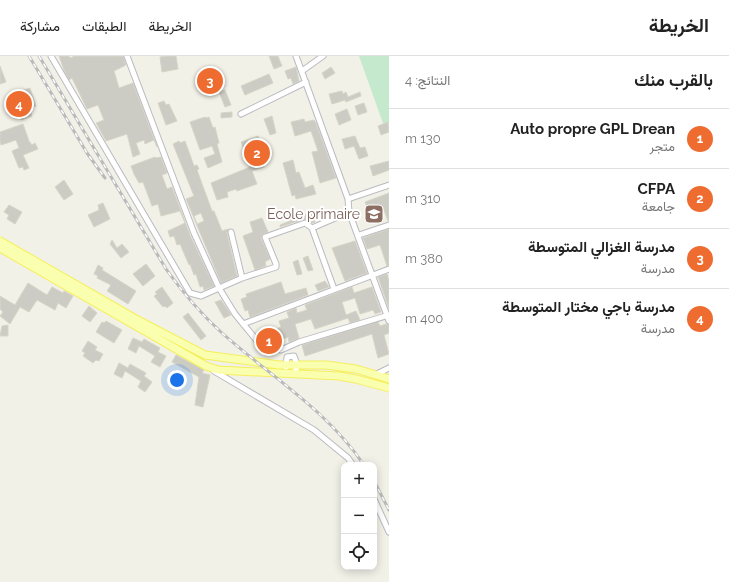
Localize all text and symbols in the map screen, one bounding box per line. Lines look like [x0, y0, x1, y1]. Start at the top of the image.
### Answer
text: الخريطة [649, 14, 709, 36]
text: مشاركة [20, 18, 60, 34]
text: الطبقات [82, 18, 126, 34]
text: الخريطة [148, 18, 192, 34]
pin: 3 [197, 66, 223, 96]
text: بالقرب منك [634, 70, 713, 90]
text: النتائج: 4 [405, 73, 450, 88]
pin: 4 [6, 89, 32, 119]
text: Auto propre GPL Drean [510, 120, 675, 138]
text: 130 m [405, 131, 441, 146]
text: 1 [697, 131, 703, 146]
pin: 2 [244, 138, 270, 168]
text: متجر [650, 139, 675, 154]
text: CFPA [637, 180, 675, 198]
text: 310 m [405, 191, 441, 206]
text: 2 [696, 191, 704, 206]
text: جامعة [642, 199, 675, 214]
school or university icon: Ecole primaire [363, 203, 385, 225]
place label: Ecole primaire [267, 206, 360, 222]
text: مدرسة الغزالي المتوسطة [528, 238, 675, 256]
text: 380 m [405, 251, 443, 266]
text: 3 [696, 251, 704, 266]
text: مدرسة [641, 261, 675, 276]
text: مدرسة باجي مختار المتوسطة [502, 298, 675, 316]
text: 400 m [405, 311, 443, 326]
text: 4 [696, 311, 704, 326]
text: مدرسة [641, 321, 675, 336]
pin: 1 [256, 326, 282, 356]
your location [167, 370, 187, 390]
map controls [341, 462, 377, 570]
button: + [341, 462, 377, 498]
button: − [341, 498, 377, 534]
button: locate [341, 534, 377, 570]

